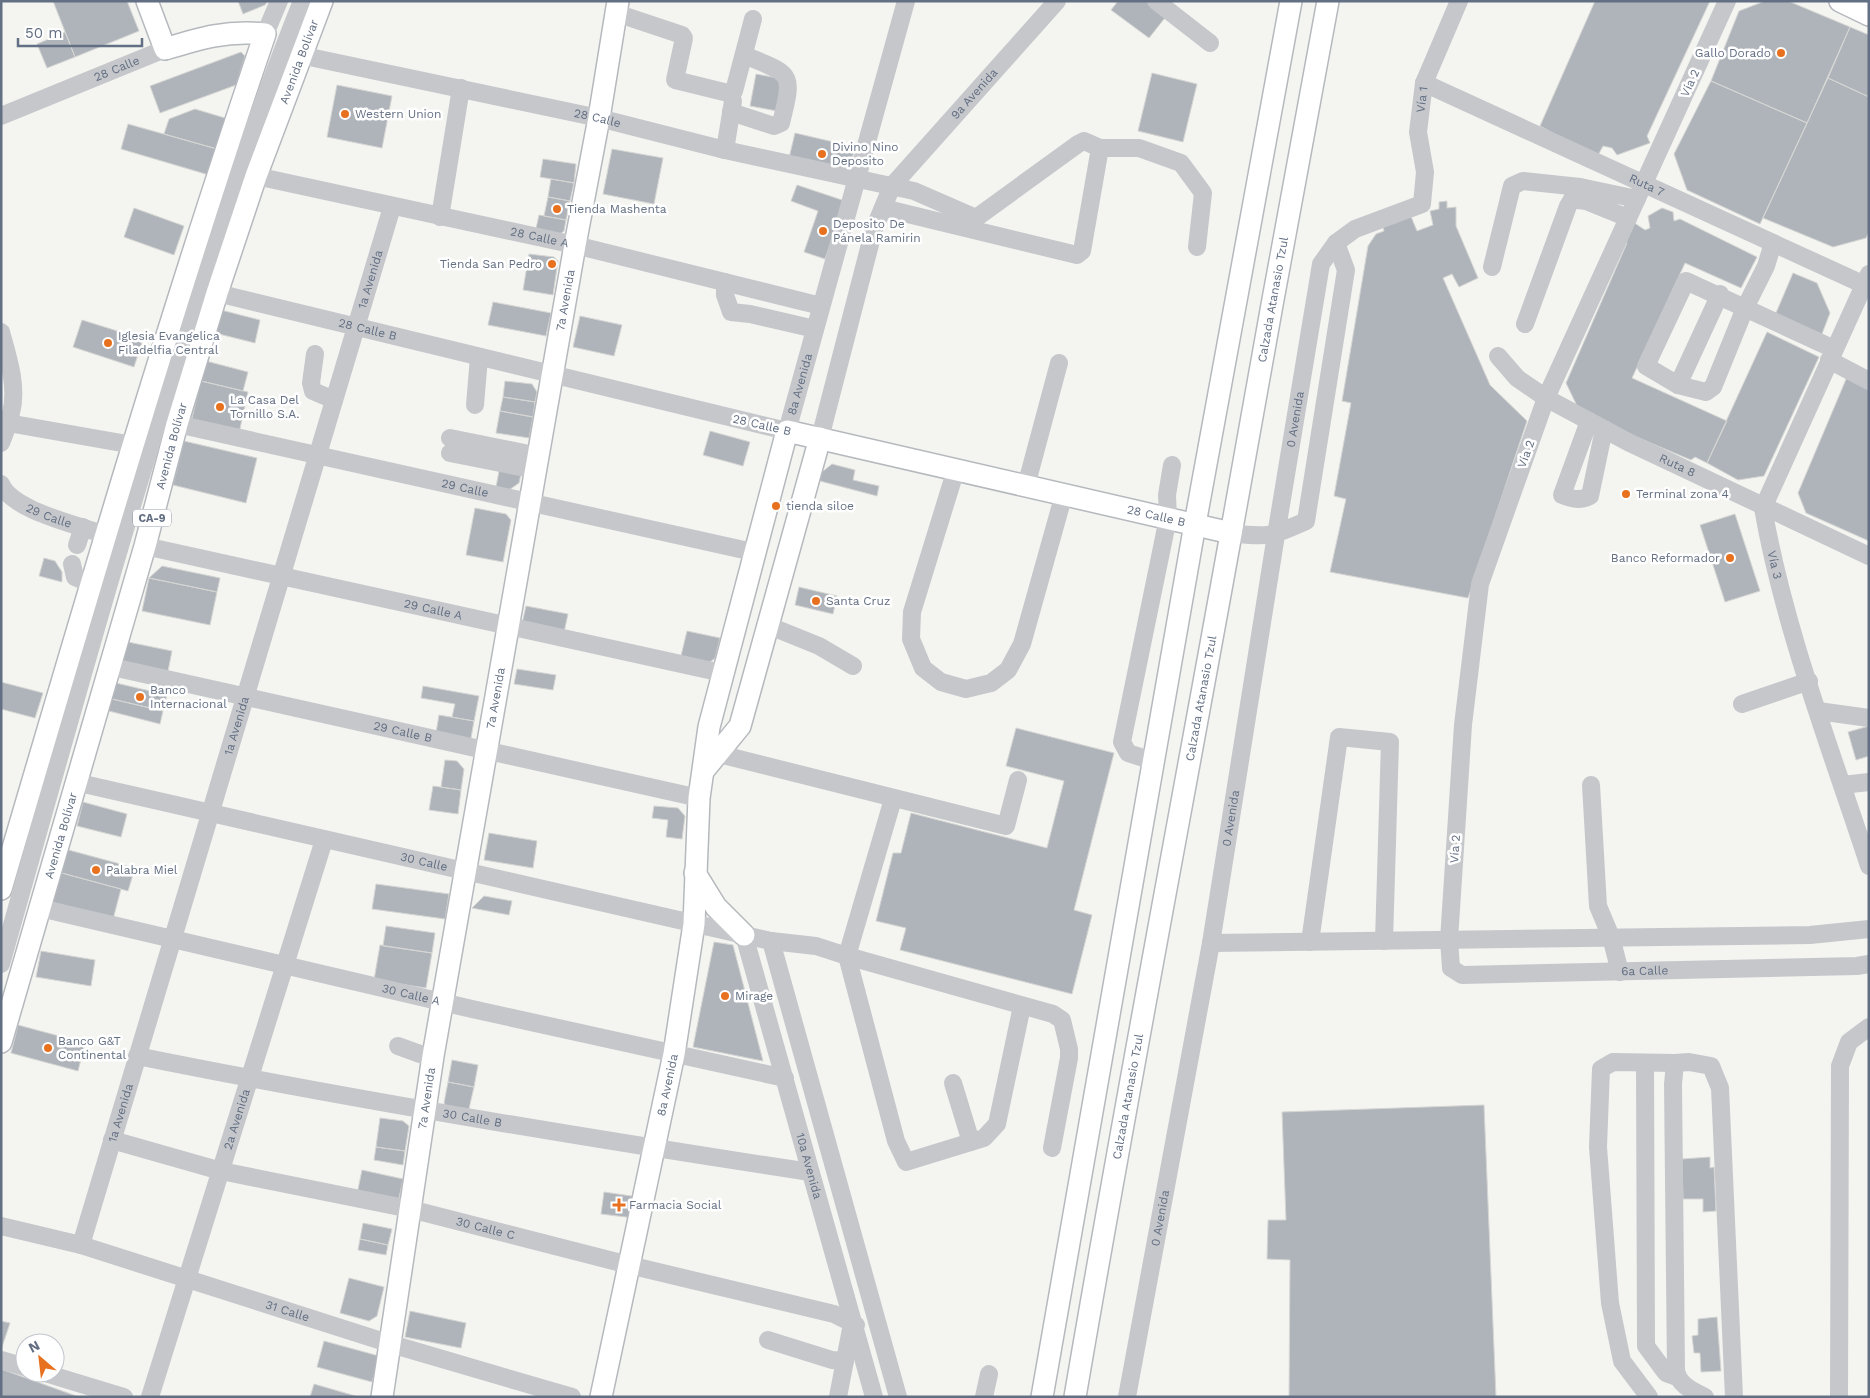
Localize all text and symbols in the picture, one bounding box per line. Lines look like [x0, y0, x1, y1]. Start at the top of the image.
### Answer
scale bar [18, 15, 141, 47]
street label: Avenida Bolívar [277, 17, 321, 106]
text: 50 m [25, 24, 62, 42]
place label: Gallo Dorado [1695, 46, 1771, 60]
marker: Gallo Dorado [1775, 47, 1787, 59]
street label: 28 Calle [92, 53, 142, 84]
street label: 9a Avenida [948, 65, 1001, 122]
street label: Vía 2 [1678, 67, 1702, 99]
street label: Vía 1 [1413, 86, 1431, 113]
street label: 28 Calle [573, 106, 622, 130]
place label: Western Union [355, 107, 441, 121]
marker: Western Union [339, 108, 351, 120]
place label: Divino Nino Deposito [832, 140, 899, 168]
marker: Divino Nino Deposito [816, 148, 828, 160]
street label: Ruta 7 [1627, 171, 1667, 199]
place label: Tienda Mashenta [567, 202, 667, 216]
marker: Tienda Mashenta [551, 203, 563, 215]
place label: Deposito De Pánela Ramirin [833, 217, 921, 245]
street label: 28 Calle A [509, 224, 570, 250]
marker: Deposito De Pánela Ramirin [817, 225, 829, 237]
street label: Calzada Atanasio Tzul [1255, 235, 1291, 364]
street label: 1a Avenida [355, 248, 386, 310]
place label: Tienda San Pedro [440, 257, 542, 271]
marker: Tienda San Pedro [546, 258, 558, 270]
street label: 7a Avenida [553, 268, 578, 332]
street label: 28 Calle B [337, 316, 398, 343]
place label: Iglesia Evangelica Filadelfia Central [118, 329, 220, 357]
marker: Iglesia Evangelica Filadelfia Central [102, 337, 114, 349]
street label: 8a Avenida [785, 352, 815, 417]
street label: 0 Avenida [1284, 390, 1307, 449]
place label: La Casa Del Tornillo S.A. [230, 393, 300, 421]
street label: Avenida Bolívar [153, 401, 190, 491]
marker: La Casa Del Tornillo S.A. [214, 401, 226, 413]
street label: 28 Calle B [731, 411, 793, 439]
street label: Vía 2 [1515, 438, 1537, 470]
street label: Ruta 8 [1657, 451, 1698, 480]
street label: 29 Calle [440, 476, 490, 500]
place label: Terminal zona 4 [1636, 487, 1729, 501]
marker: Terminal zona 4 [1620, 488, 1632, 500]
place label: tienda siloe [786, 499, 854, 513]
marker: tienda siloe [770, 500, 782, 512]
street label: 29 Calle [24, 501, 74, 531]
street label: 28 Calle B [1126, 502, 1187, 529]
road number: CA-9 [133, 509, 171, 526]
street label: Vía 3 [1765, 549, 1785, 580]
place label: Banco Reformador [1611, 551, 1720, 565]
marker: Banco Reformador [1724, 552, 1736, 564]
place label: Santa Cruz [826, 594, 890, 608]
marker: Santa Cruz [810, 595, 822, 607]
street label: 29 Calle A [403, 596, 464, 623]
street label: Calzada Atanasio Tzul [1183, 634, 1219, 762]
street label: 7a Avenida [483, 666, 508, 730]
place label: Banco Internacional [150, 683, 227, 711]
marker: Banco Internacional [134, 691, 146, 703]
street label: 1a Avenida [221, 695, 252, 757]
street label: 29 Calle B [372, 718, 434, 745]
street label: 0 Avenida [1219, 789, 1242, 847]
street label: Avenida Bolívar [42, 791, 80, 880]
street label: Vía 2 [1447, 834, 1463, 864]
street label: 30 Calle [399, 850, 449, 874]
place label: Palabra Miel [106, 863, 178, 877]
marker: Palabra Miel [90, 864, 102, 876]
street label: 6a Calle [1621, 963, 1669, 978]
street label: 30 Calle A [380, 981, 442, 1008]
place label: Mirage [735, 989, 773, 1003]
marker: Mirage [719, 990, 731, 1002]
street label: Calzada Atanasio Tzul [1110, 1032, 1146, 1161]
place label: Banco G&T Continental [58, 1034, 127, 1062]
marker: Banco G&T Continental [42, 1042, 54, 1054]
street label: 8a Avenida [654, 1052, 681, 1117]
street label: 7a Avenida [415, 1066, 438, 1130]
street label: 1a Avenida [105, 1082, 136, 1144]
street label: 2a Avenida [221, 1087, 253, 1151]
street label: 30 Calle B [442, 1106, 503, 1130]
street label: 10a Avenida [793, 1131, 825, 1201]
street label: 0 Avenida [1148, 1189, 1172, 1247]
place label: Farmacia Social [629, 1198, 722, 1212]
marker: Farmacia Social [613, 1199, 625, 1211]
street label: 30 Calle C [455, 1214, 516, 1243]
street label: 31 Calle [264, 1297, 311, 1324]
north arrow [15, 1333, 65, 1383]
text: N [26, 1337, 42, 1356]

